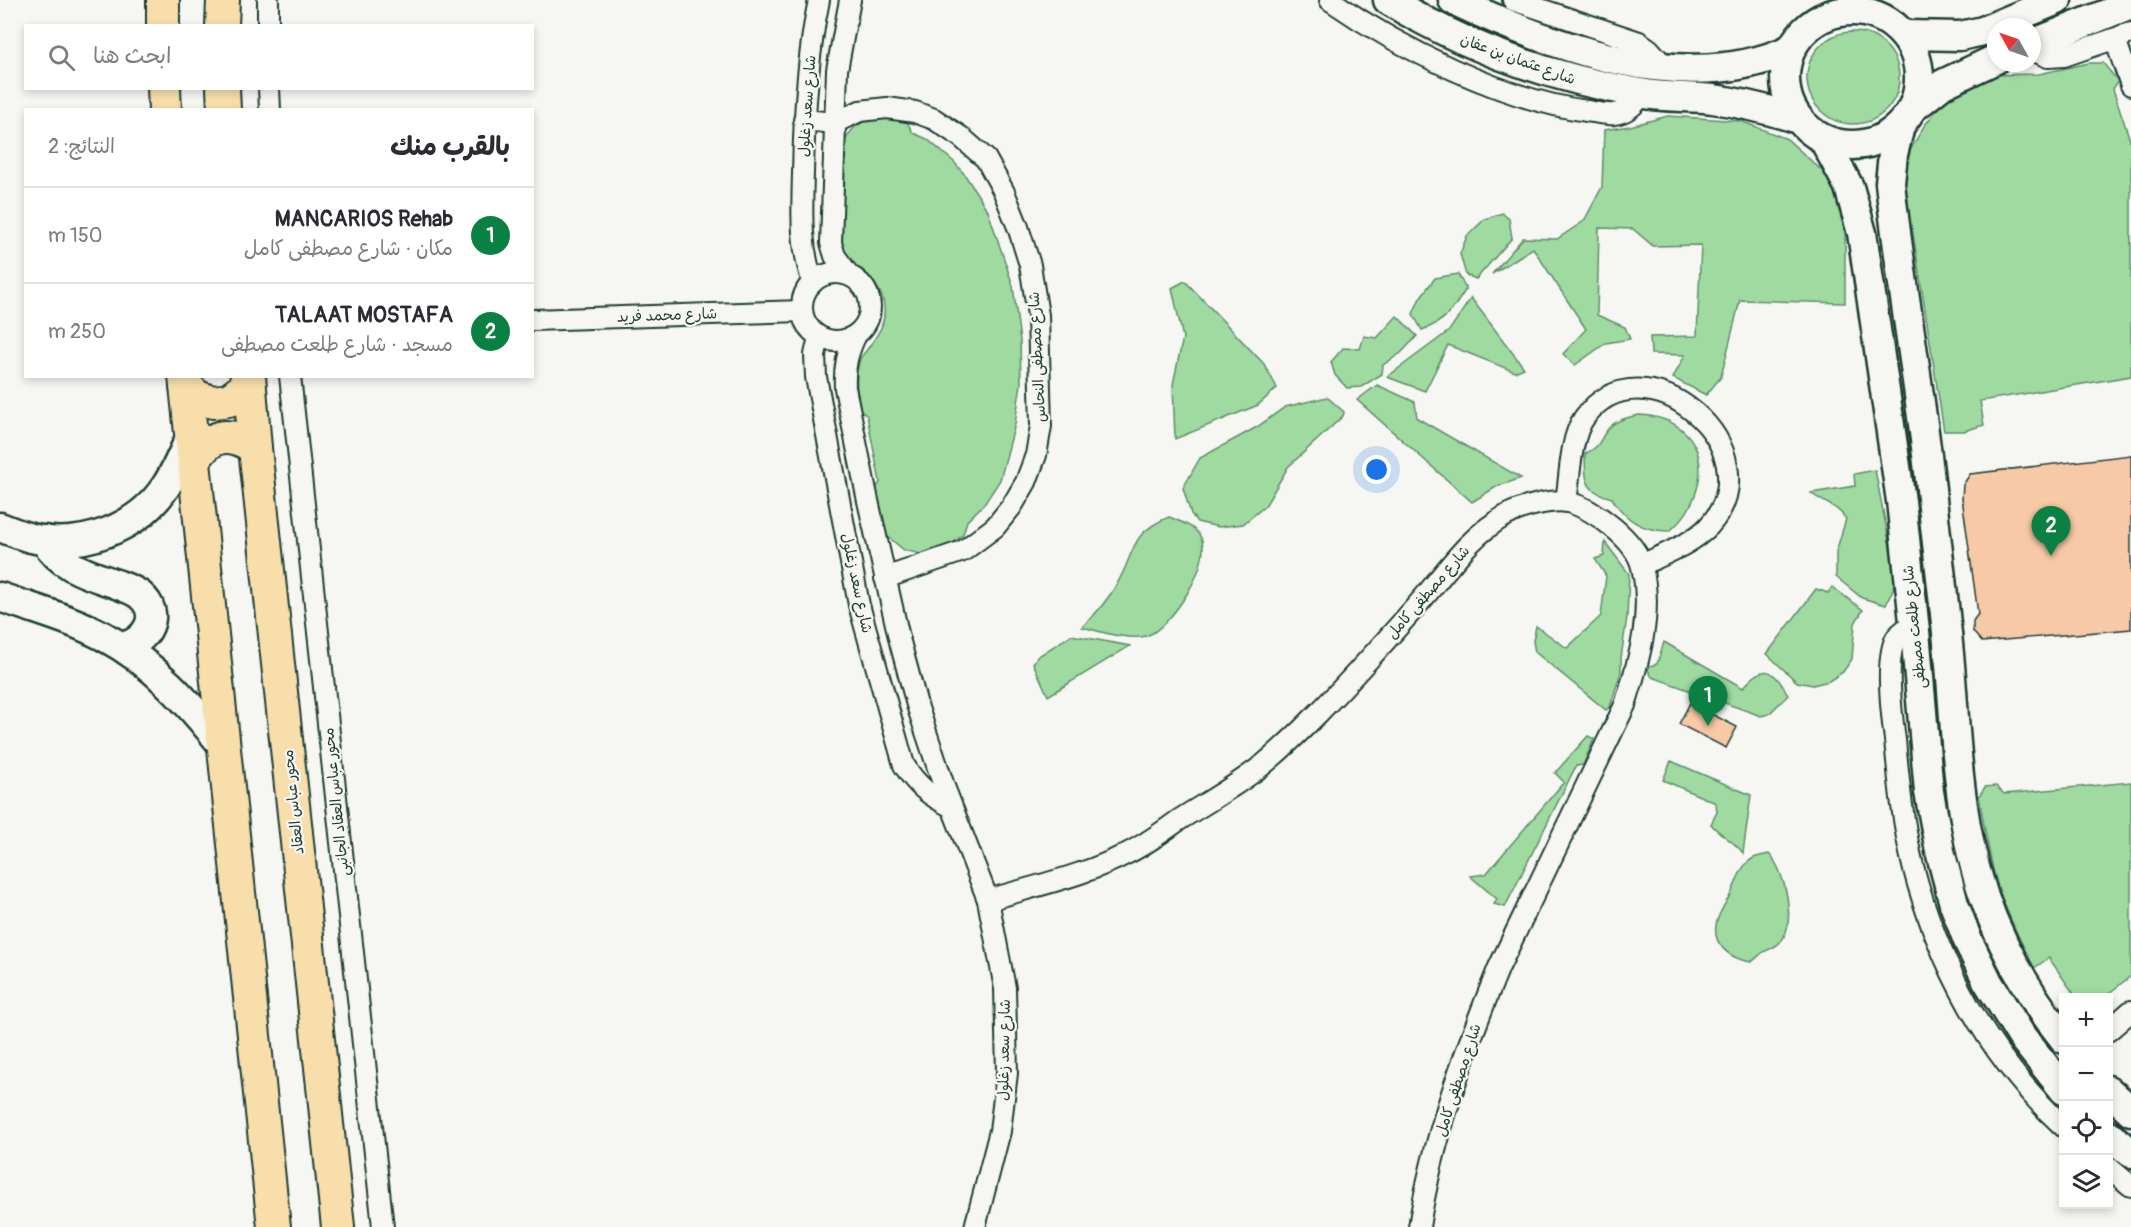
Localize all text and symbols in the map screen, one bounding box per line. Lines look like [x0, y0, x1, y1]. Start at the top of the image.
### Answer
north arrow [1987, 18, 2041, 72]
search box [24, 24, 534, 90]
street label: شارع عثمان بن عفان [1458, 30, 1578, 89]
icon: search [45, 41, 78, 74]
text: ابحث هنا [93, 42, 171, 70]
street label: شارع سعد زغلول [794, 54, 821, 158]
text: بالقرب منك [390, 131, 510, 163]
text: النتائج: 2 [48, 134, 115, 159]
text: MANCARIOS Rehab [275, 205, 453, 233]
text: 150 m [48, 223, 102, 248]
text: 1 [487, 223, 494, 248]
text: مكان · شارع مصطفى كامل [244, 236, 453, 261]
street label: شارع مصطفى النحاس [1025, 291, 1050, 423]
text: TALAAT MOSTAFA [275, 301, 453, 329]
street label: شارع محمد فريد [616, 304, 718, 327]
text: 250 m [48, 319, 106, 344]
text: 2 [485, 319, 496, 344]
text: مسجد · شارع طلعت مصطفى [221, 332, 453, 357]
your location [1362, 455, 1391, 484]
pin: 2 [2032, 506, 2070, 556]
street label: شارع سعد زغلول [837, 531, 876, 635]
street label: شارع مصطفى كامل [1383, 542, 1474, 643]
street label: شارع طلعت مصطفى [1899, 564, 1930, 690]
pin: 1 [1688, 676, 1728, 726]
street label: محور عباس العقاد الجانبى [319, 727, 354, 877]
street label: محور عباس العقاد [279, 749, 308, 855]
map controls [2059, 993, 2113, 1209]
button: + [2059, 993, 2113, 1047]
street label: شارع سعد زغلول [994, 999, 1015, 1101]
street label: شارع مصطفى كامل [1431, 1021, 1486, 1139]
button: − [2059, 1047, 2113, 1101]
button: locate [2059, 1101, 2113, 1155]
button: layers [2059, 1155, 2113, 1209]

